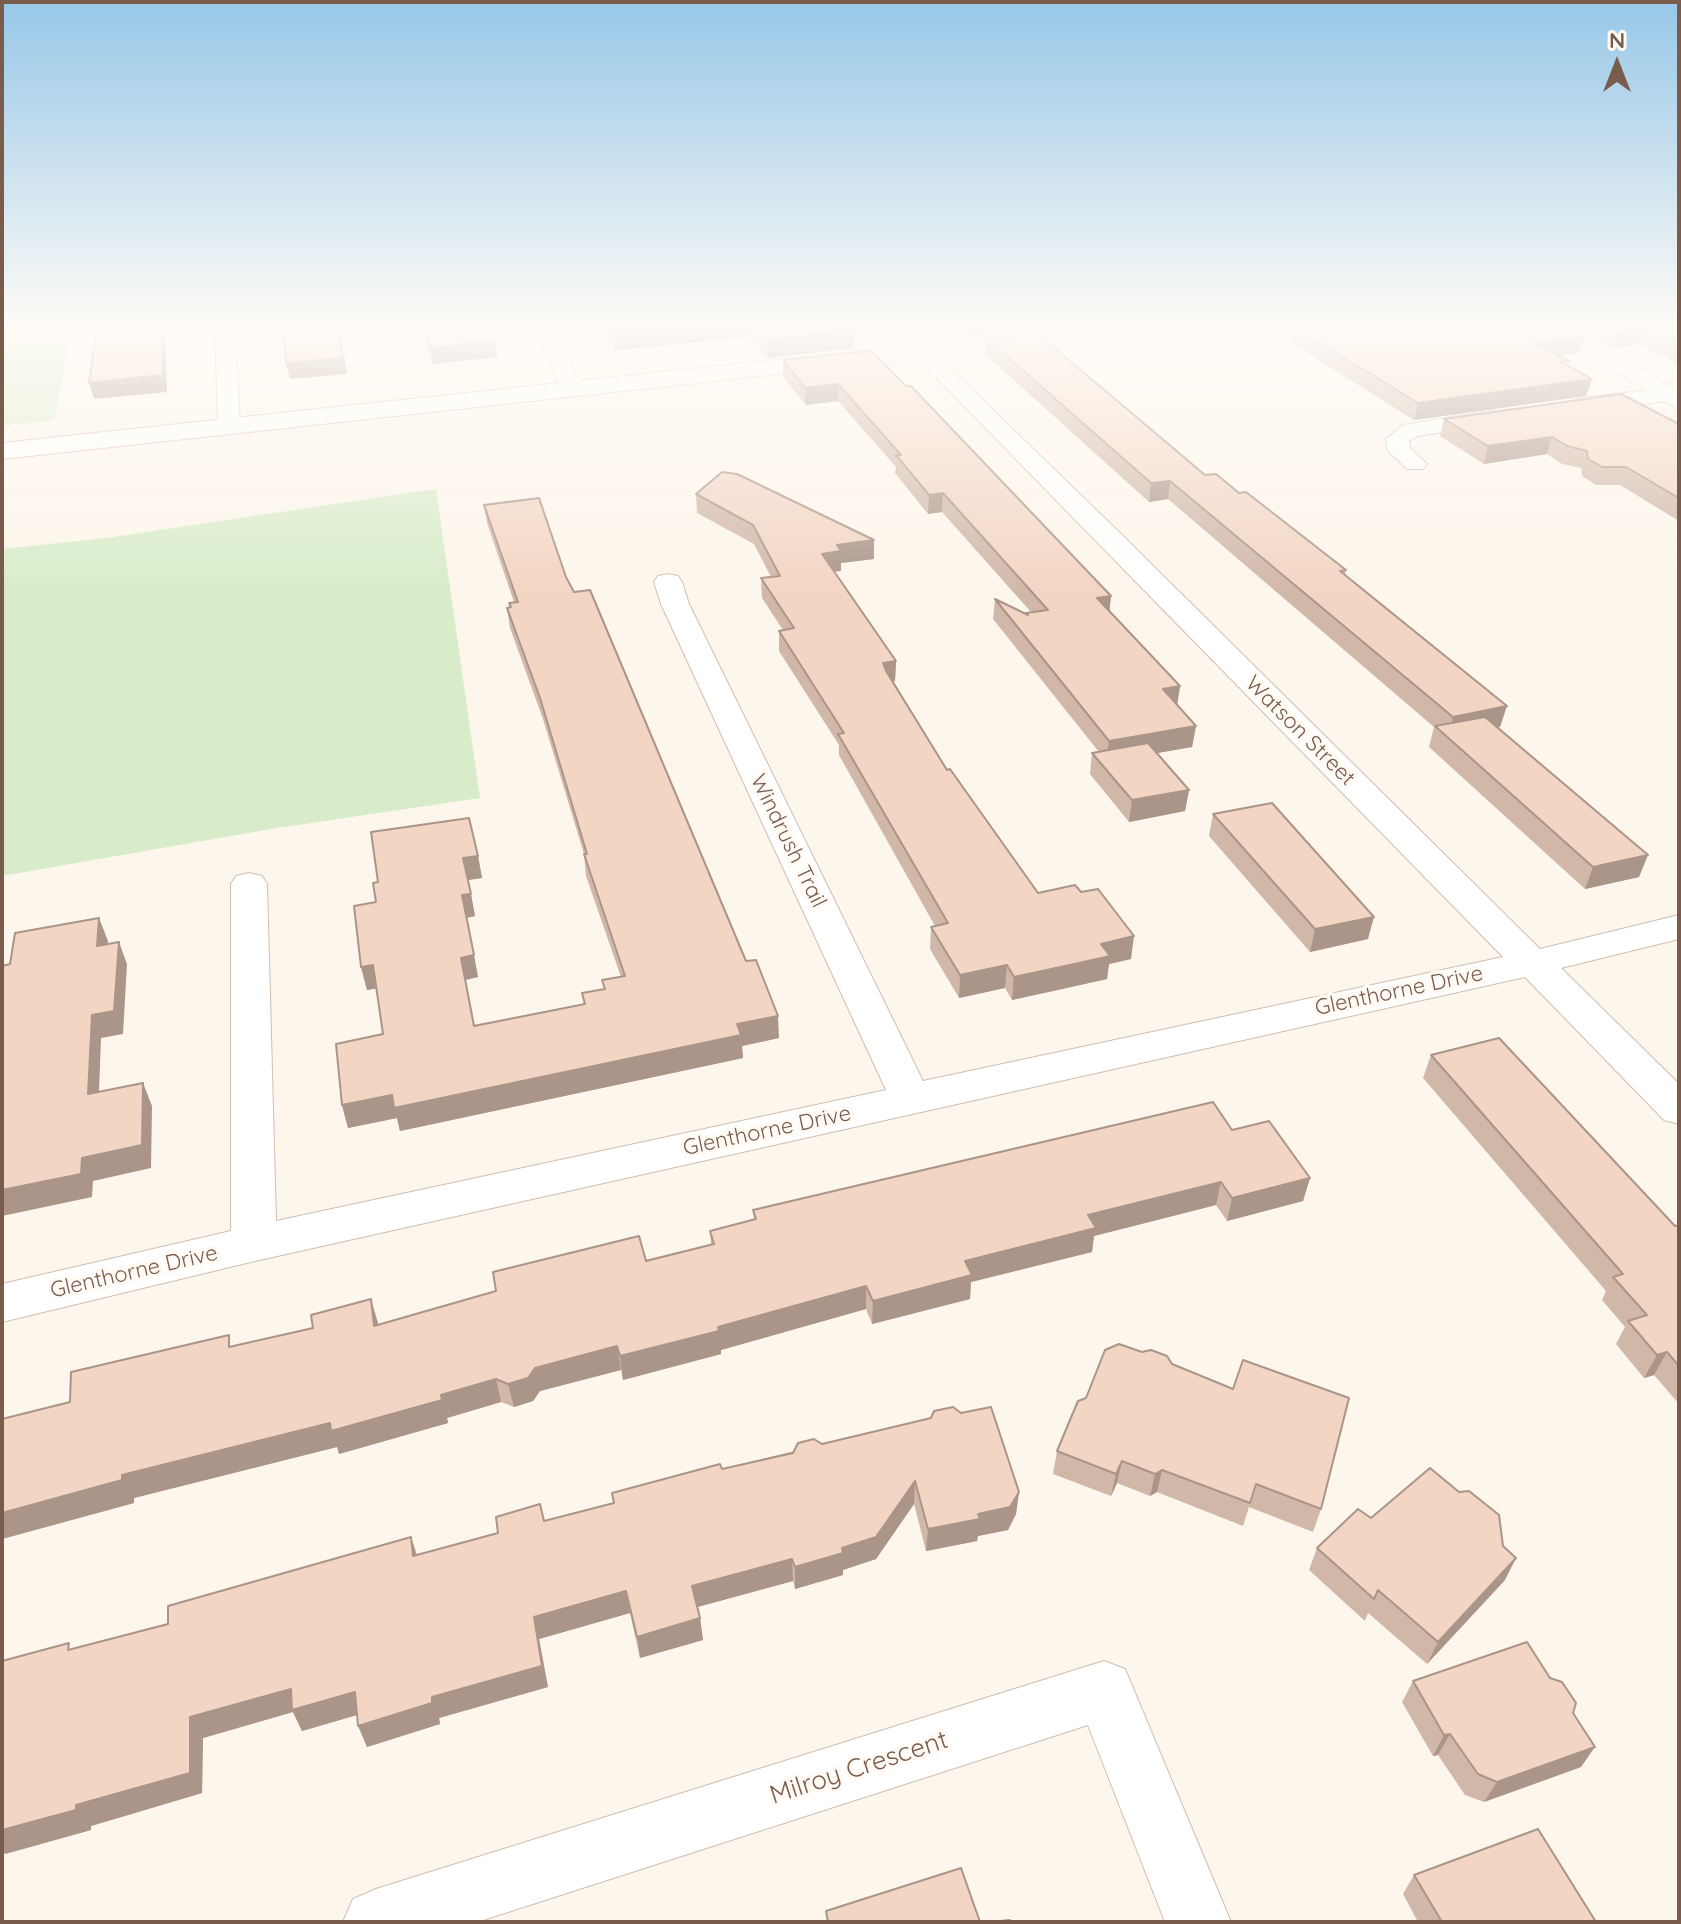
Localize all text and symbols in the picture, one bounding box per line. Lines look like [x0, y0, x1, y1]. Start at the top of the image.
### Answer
north arrow [1577, 24, 1657, 104]
text: N [1609, 26, 1625, 54]
street label: Watson Street [1239, 670, 1361, 792]
street label: Windrush Trail [744, 770, 832, 912]
street label: Glenthorne Drive [1313, 960, 1485, 1022]
street label: Glenthorne Drive [681, 1100, 853, 1162]
street label: Glenthorne Drive [48, 1240, 220, 1304]
street label: Milroy Crescent [766, 1725, 952, 1811]

